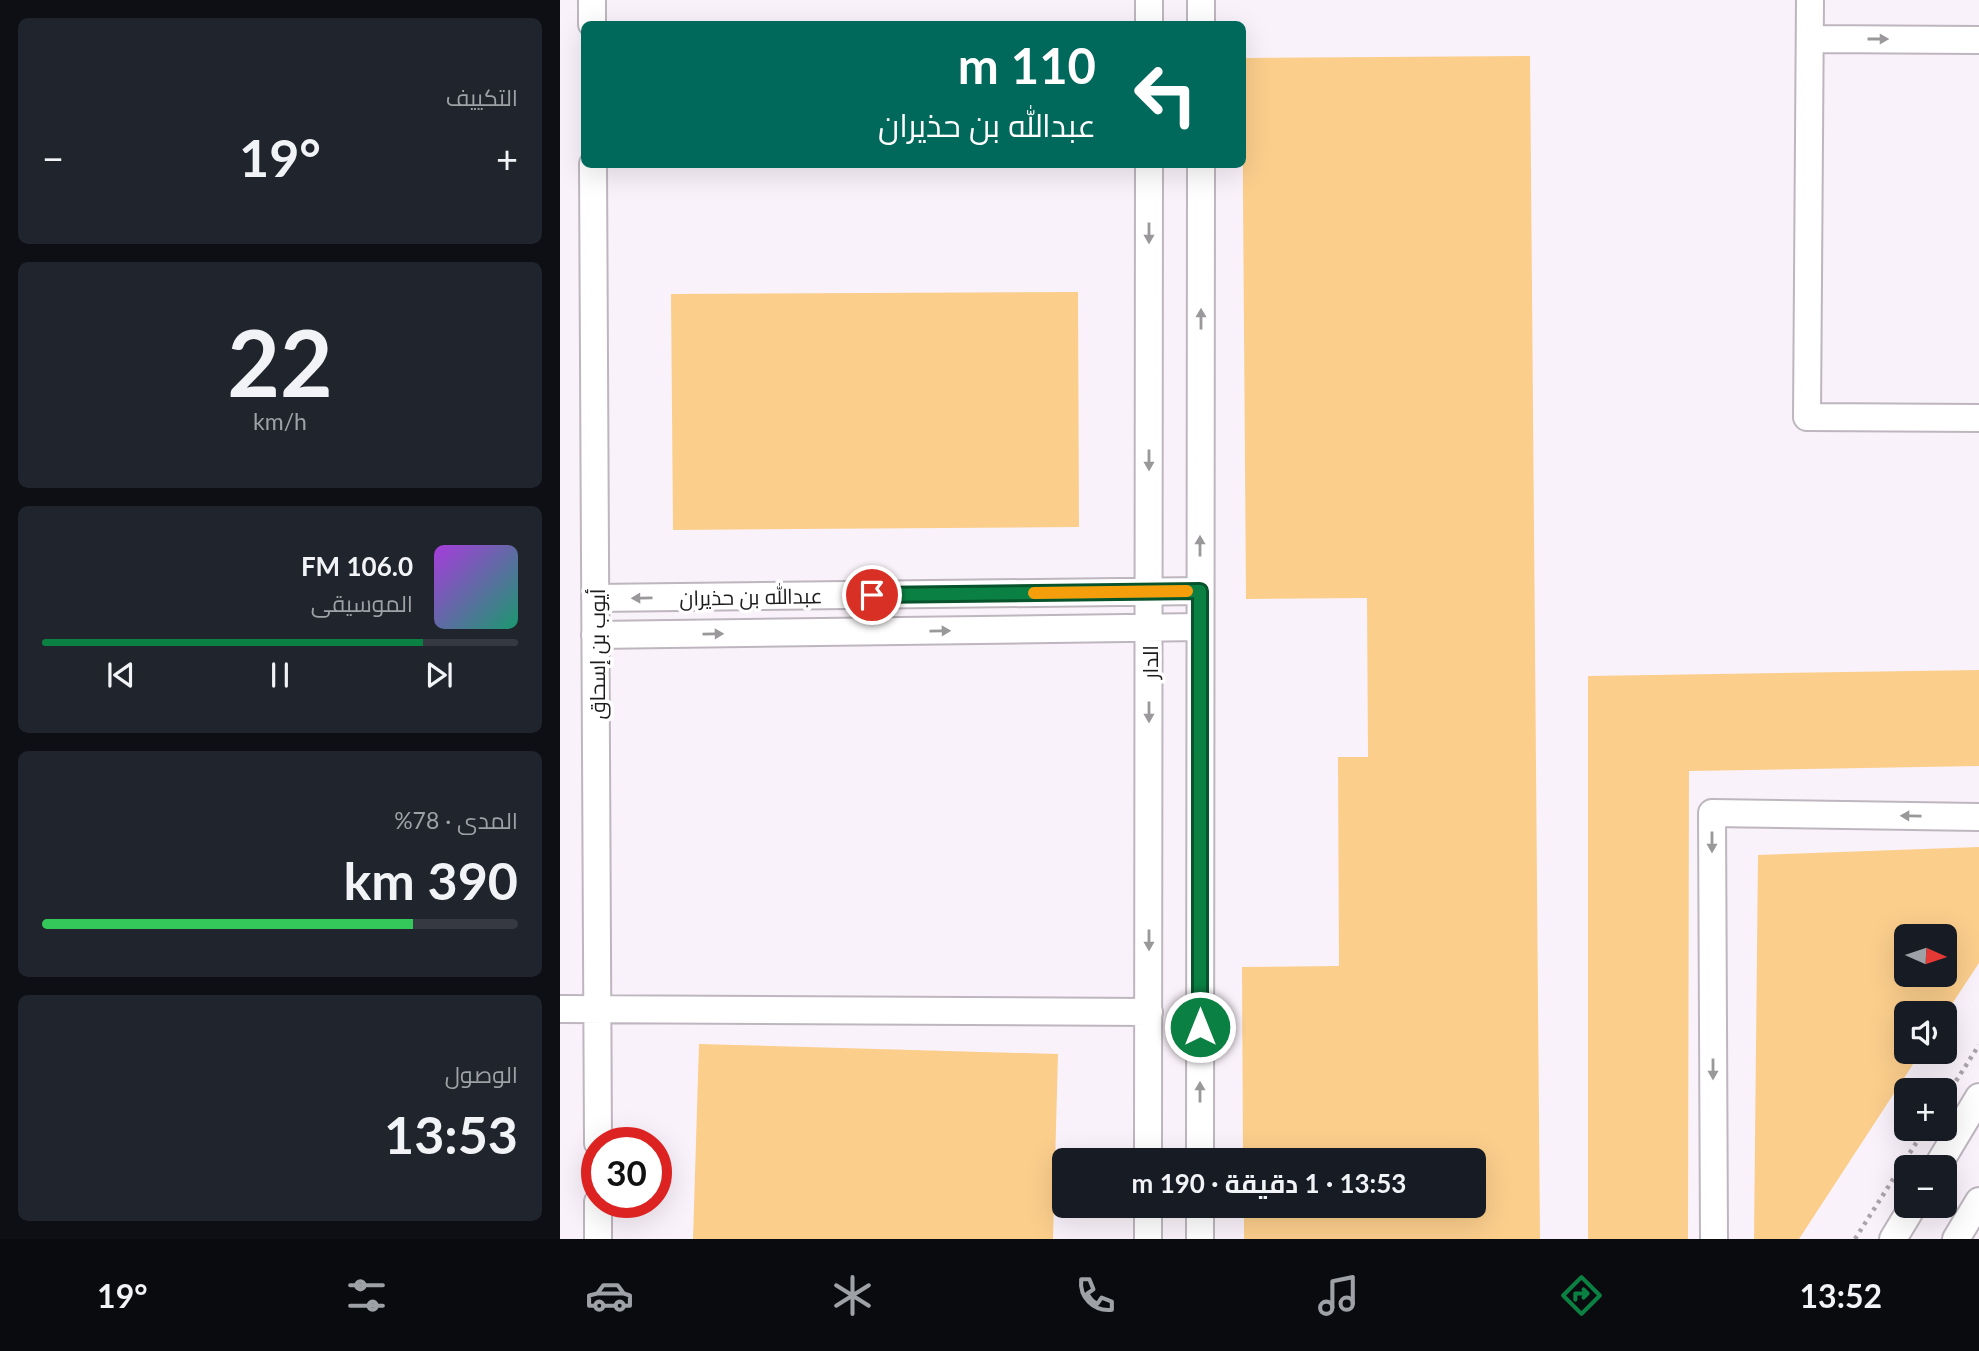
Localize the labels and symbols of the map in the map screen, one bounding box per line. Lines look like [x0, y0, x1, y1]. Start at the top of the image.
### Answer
one-way arrow [1867, 33, 1889, 45]
one-way arrow [1143, 222, 1155, 244]
one-way arrow [1195, 307, 1207, 329]
one-way arrow [1143, 449, 1155, 471]
one-way arrow [1194, 535, 1206, 557]
pin [842, 565, 902, 625]
street label: عبدالله بن حذيران [679, 582, 823, 612]
street label: أيوب بن إسحاق [584, 588, 611, 720]
one-way arrow [631, 592, 653, 604]
one-way arrow [929, 625, 951, 636]
one-way arrow [702, 628, 724, 640]
street label: الدار [1137, 645, 1163, 680]
one-way arrow [1143, 701, 1155, 723]
one-way arrow [1900, 810, 1922, 822]
one-way arrow [1706, 831, 1718, 853]
north arrow [1894, 924, 1956, 987]
one-way arrow [1143, 929, 1155, 951]
position arrow [1163, 990, 1237, 1064]
one-way arrow [1707, 1059, 1719, 1081]
one-way arrow [1194, 1081, 1206, 1103]
speed limit sign: 30 [581, 1127, 672, 1218]

